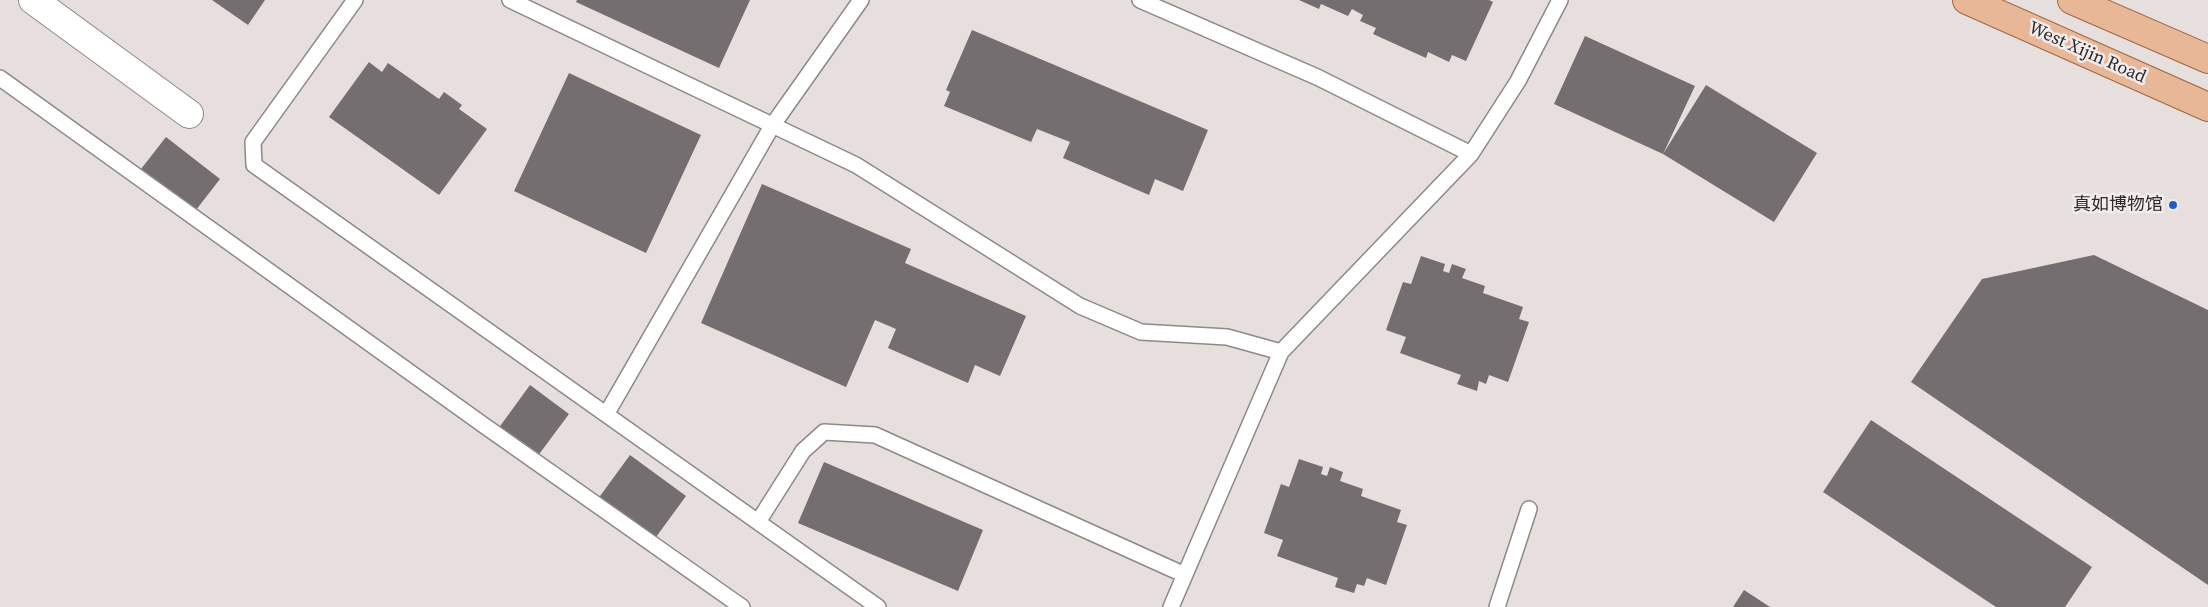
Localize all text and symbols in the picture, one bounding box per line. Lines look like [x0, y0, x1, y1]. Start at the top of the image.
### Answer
street label: West Xijin Road [2025, 17, 2149, 89]
place label: 真如博物馆 [2073, 194, 2163, 216]
marker: 真如博物馆 [2167, 199, 2179, 211]

